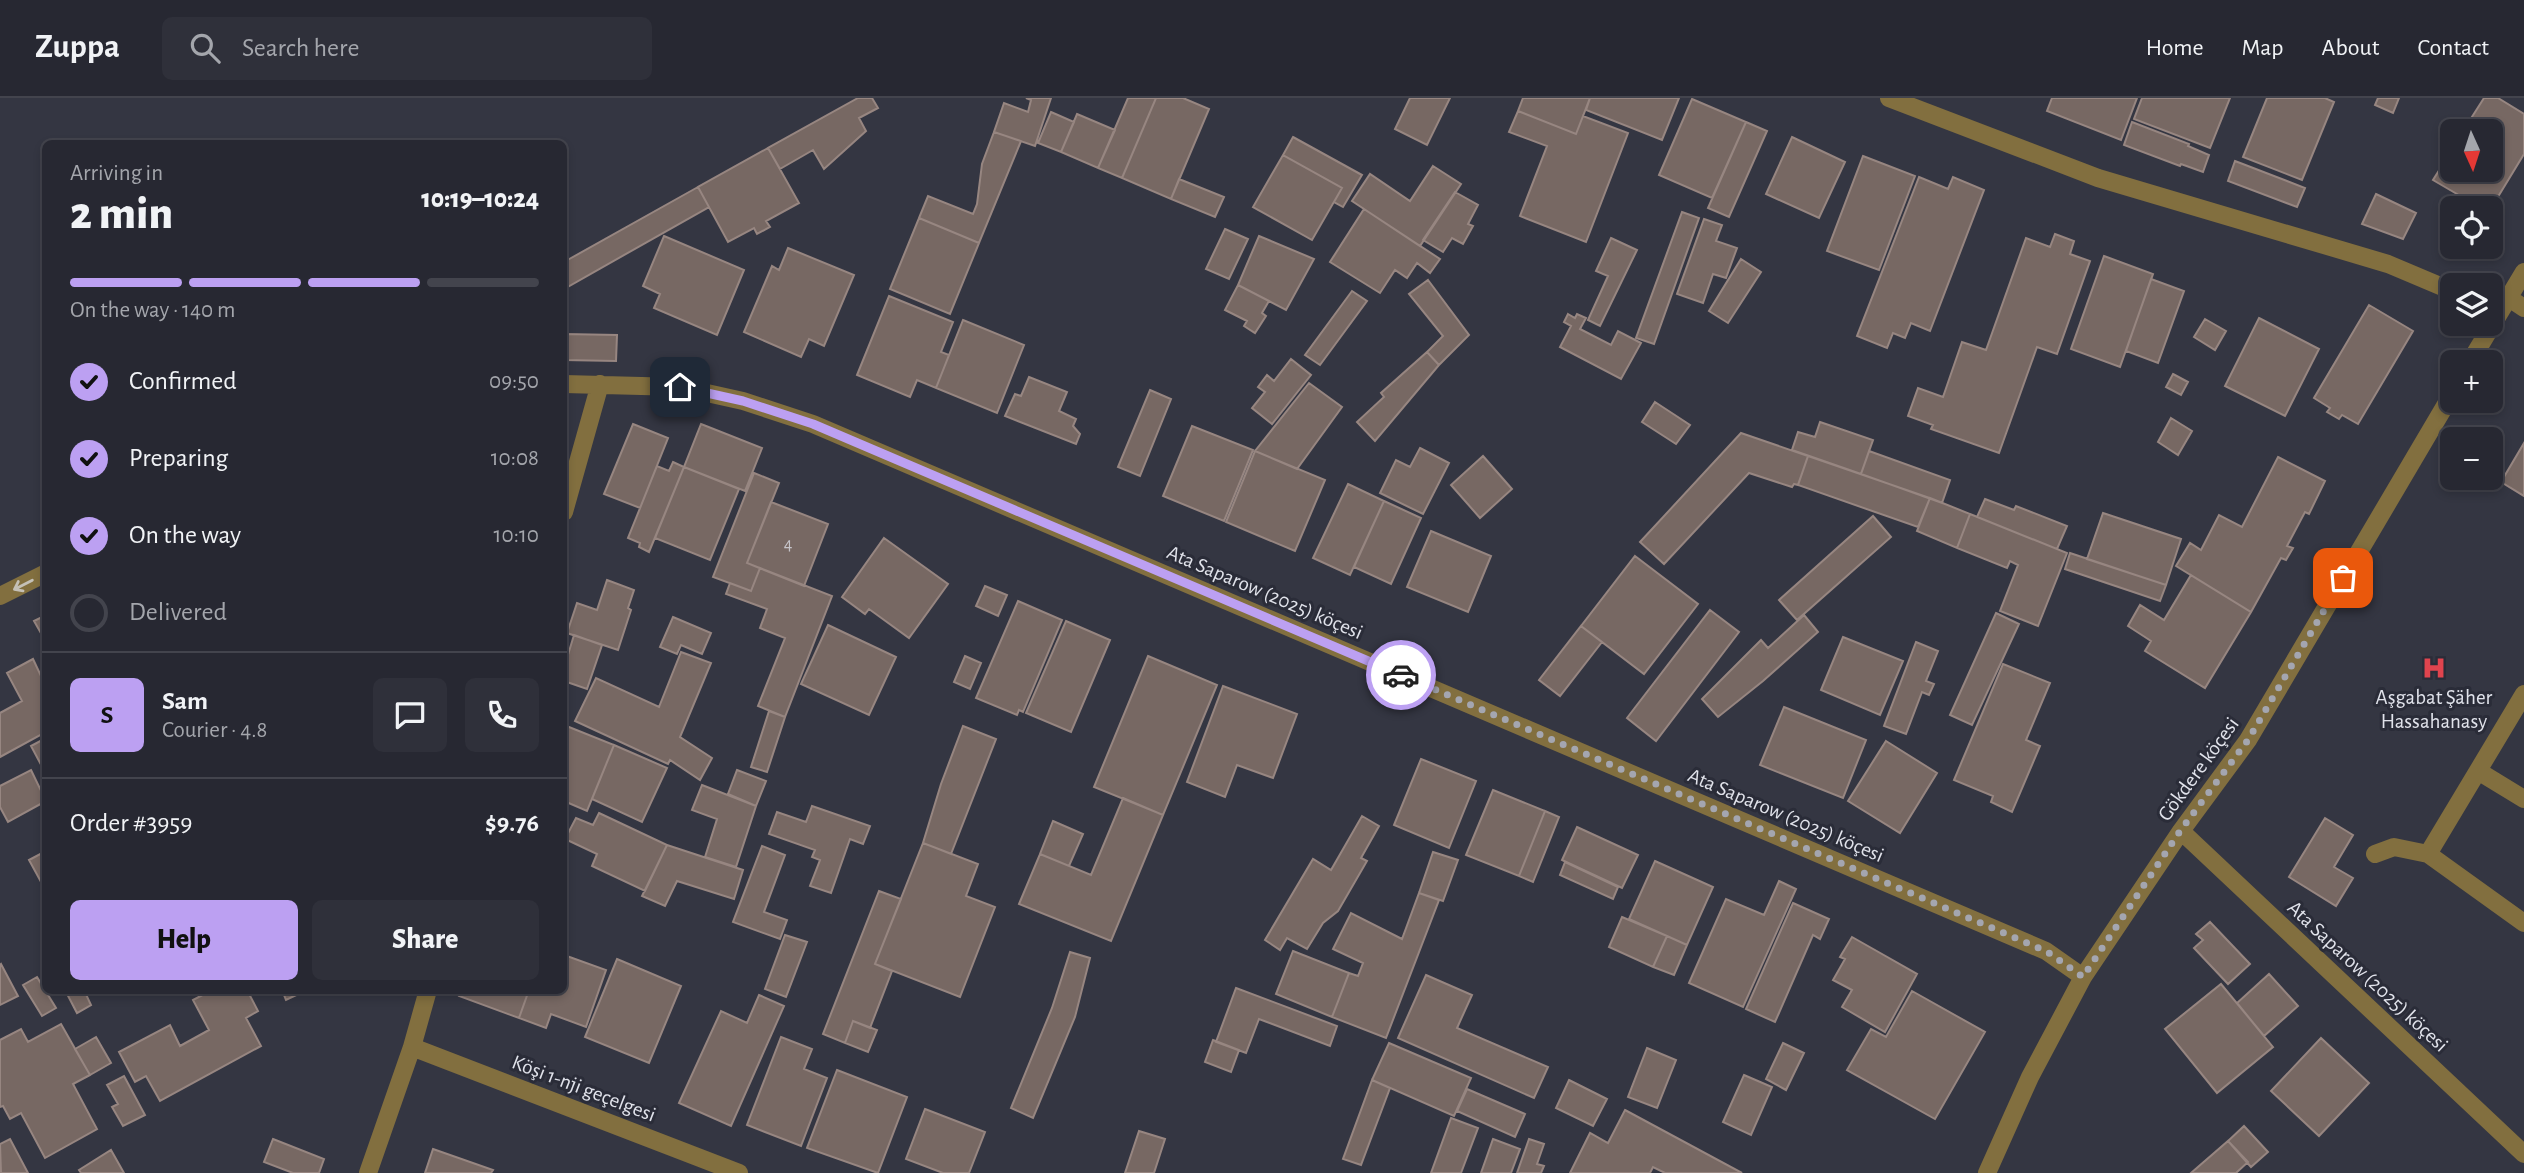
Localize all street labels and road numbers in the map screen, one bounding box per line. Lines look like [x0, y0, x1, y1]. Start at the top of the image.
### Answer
street label: Ata Saparow (2025) köçesi [1164, 542, 1366, 643]
street label: Gökdere köçesi [2154, 714, 2243, 825]
street label: Ata Saparow (2025) köçesi [1685, 765, 1887, 866]
street label: Ata Saparow (2025) köçesi [2284, 897, 2452, 1056]
street label: Köşi 1-nji geçelgesi [509, 1051, 658, 1125]

